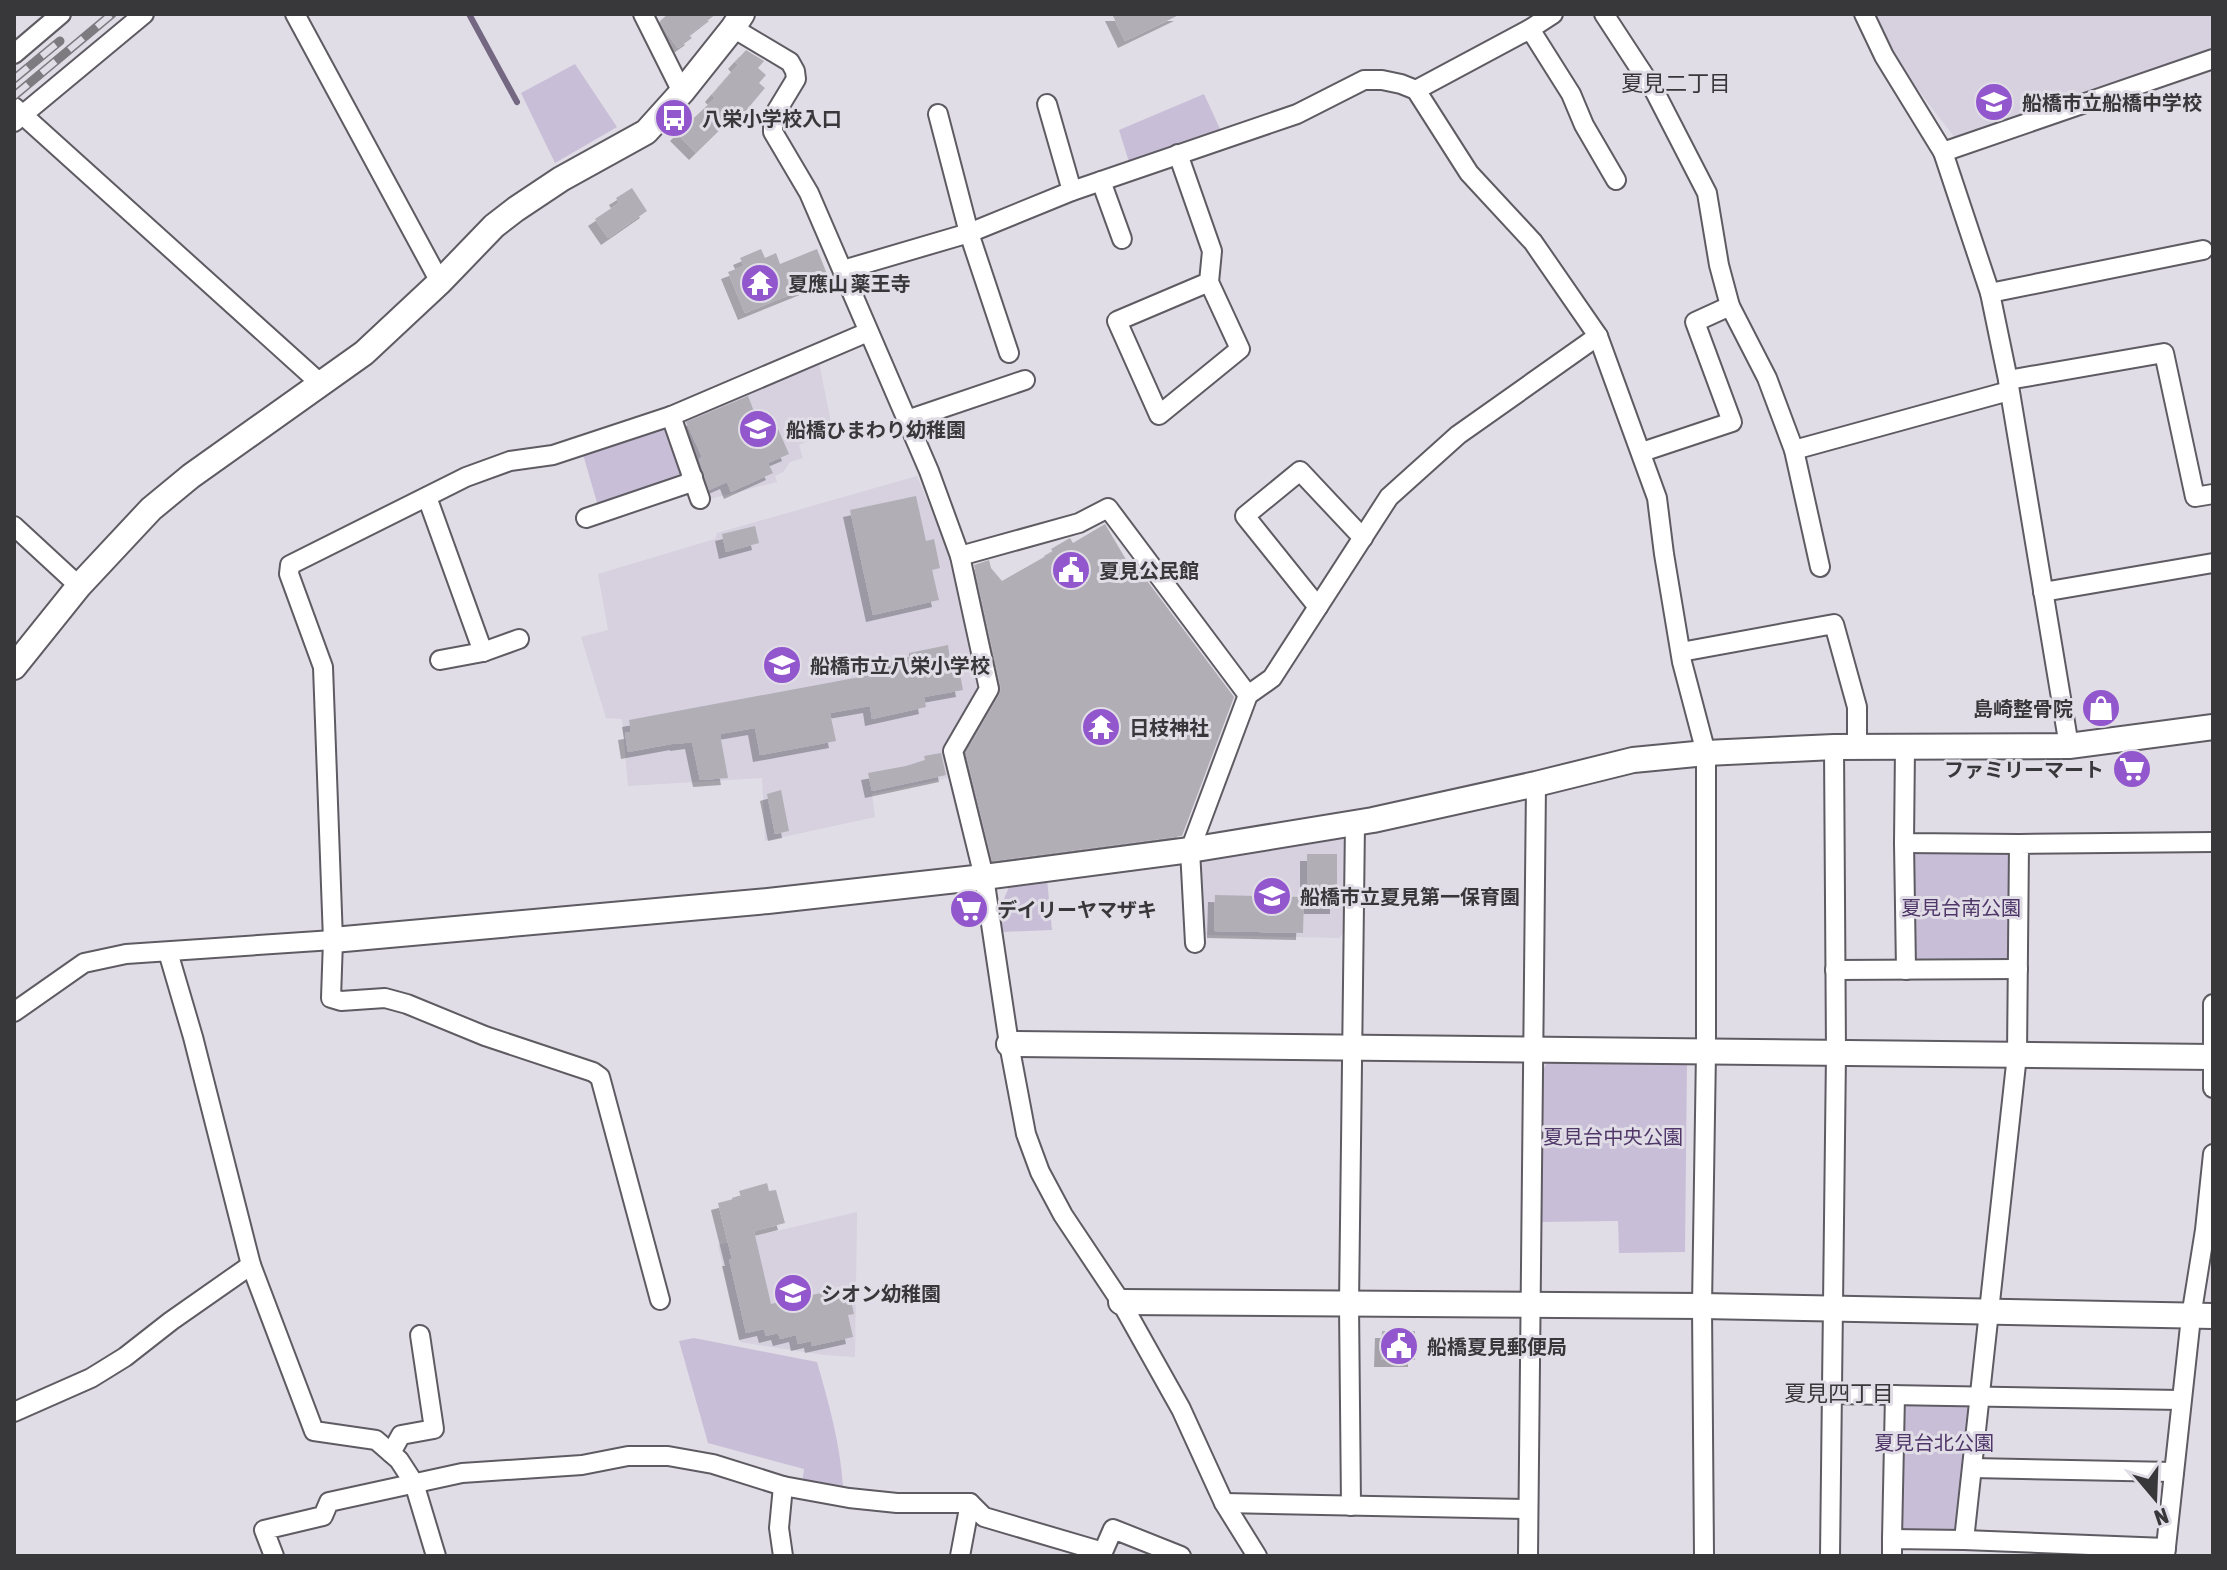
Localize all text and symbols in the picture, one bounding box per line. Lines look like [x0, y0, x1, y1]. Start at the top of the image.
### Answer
district label: 夏見二丁目 [1621, 70, 1731, 96]
school or university icon: 船橋市立船橋中学校 [1973, 81, 2015, 123]
place label: 船橋市立船橋中学校 [2022, 91, 2202, 114]
bus stop icon: 八栄小学校入口 [653, 97, 695, 139]
place label: 八栄小学校入口 [702, 107, 842, 130]
temple icon: 夏應山 薬王寺 [739, 262, 781, 304]
place label: 夏應山 薬王寺 [788, 272, 911, 295]
school or university icon: 船橋ひまわり幼稚園 [737, 408, 779, 450]
place label: 船橋ひまわり幼稚園 [786, 418, 966, 441]
public building icon: 夏見公民館 [1050, 549, 1092, 591]
place label: 夏見公民館 [1099, 559, 1199, 582]
school or university icon: 船橋市立八栄小学校 [761, 644, 803, 686]
place label: 船橋市立八栄小学校 [810, 654, 990, 677]
shop icon: 島崎整骨院 [2080, 687, 2122, 729]
place label: 島崎整骨院 [1973, 697, 2073, 720]
temple icon: 日枝神社 [1080, 706, 1122, 748]
place label: 日枝神社 [1129, 716, 1209, 739]
supermarket icon: ファミリーマート [2111, 748, 2153, 790]
place label: ファミリーマート [1944, 758, 2104, 781]
school or university icon: 船橋市立夏見第一保育園 [1251, 875, 1293, 917]
place label: 船橋市立夏見第一保育園 [1300, 885, 1520, 908]
supermarket icon: デイリーヤマザキ [948, 888, 990, 930]
park label: 夏見台南公園 [1901, 896, 2021, 919]
place label: デイリーヤマザキ [997, 898, 1157, 921]
park label: 夏見台中央公園 [1543, 1125, 1683, 1148]
school or university icon: シオン幼稚園 [772, 1272, 814, 1314]
place label: シオン幼稚園 [821, 1282, 941, 1305]
public building icon: 船橋夏見郵便局 [1378, 1325, 1420, 1367]
place label: 船橋夏見郵便局 [1427, 1335, 1567, 1358]
district label: 夏見四丁目 [1784, 1380, 1894, 1406]
park label: 夏見台北公園 [1874, 1431, 1994, 1454]
north arrow [2115, 1458, 2195, 1538]
text: N [2151, 1503, 2172, 1531]

